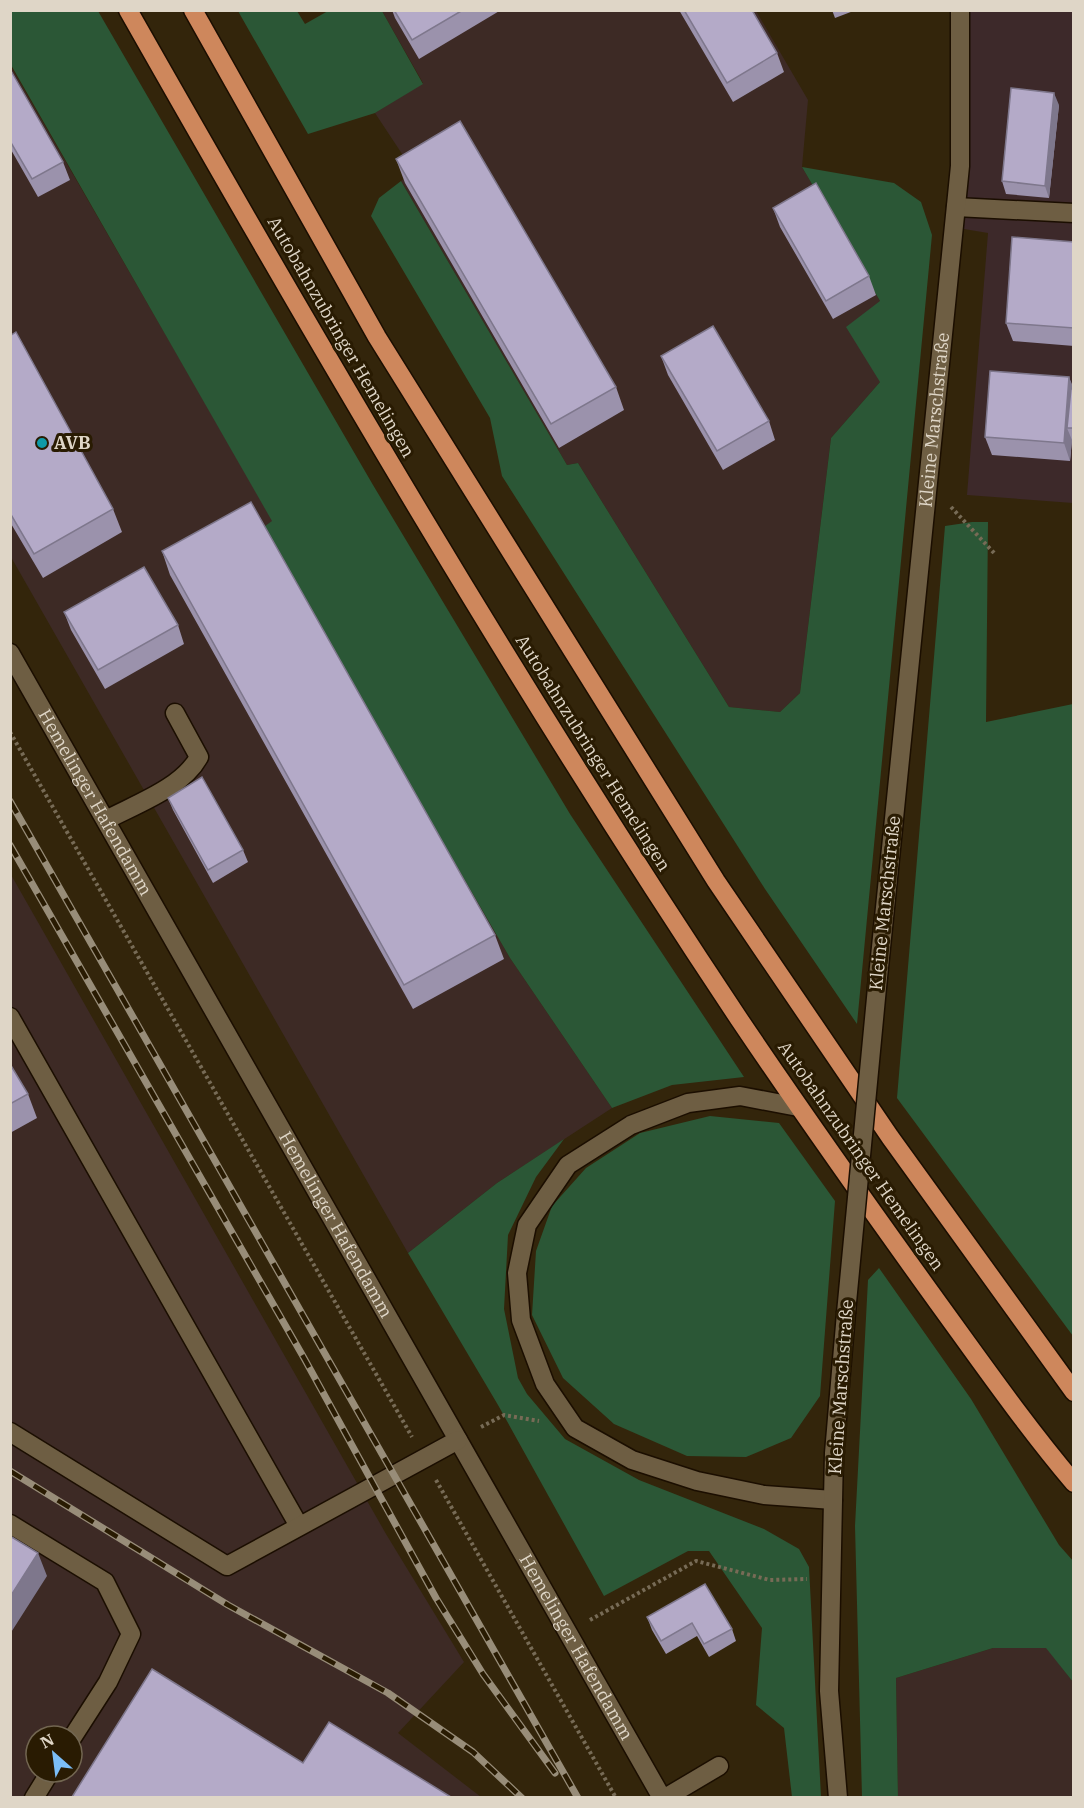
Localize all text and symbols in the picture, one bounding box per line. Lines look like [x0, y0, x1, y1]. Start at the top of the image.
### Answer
street label: Autobahnzubringer Hemelingen [263, 212, 420, 462]
street label: Kleine Marschstraße [914, 331, 954, 508]
place label: AVB [54, 431, 91, 454]
marker: AVB [35, 436, 49, 450]
street label: Autobahnzubringer Hemelingen [511, 630, 676, 875]
street label: Hemelinger Hafendamm [33, 705, 158, 900]
street label: Kleine Marschstraße [864, 814, 905, 991]
street label: Autobahnzubringer Hemelingen [773, 1037, 950, 1275]
street label: Hemelinger Hafendamm [274, 1127, 398, 1322]
street label: Kleine Marschstraße [823, 1299, 858, 1475]
street label: Hemelinger Hafendamm [514, 1550, 639, 1744]
north arrow [24, 1724, 84, 1784]
text: N [37, 1729, 57, 1753]

